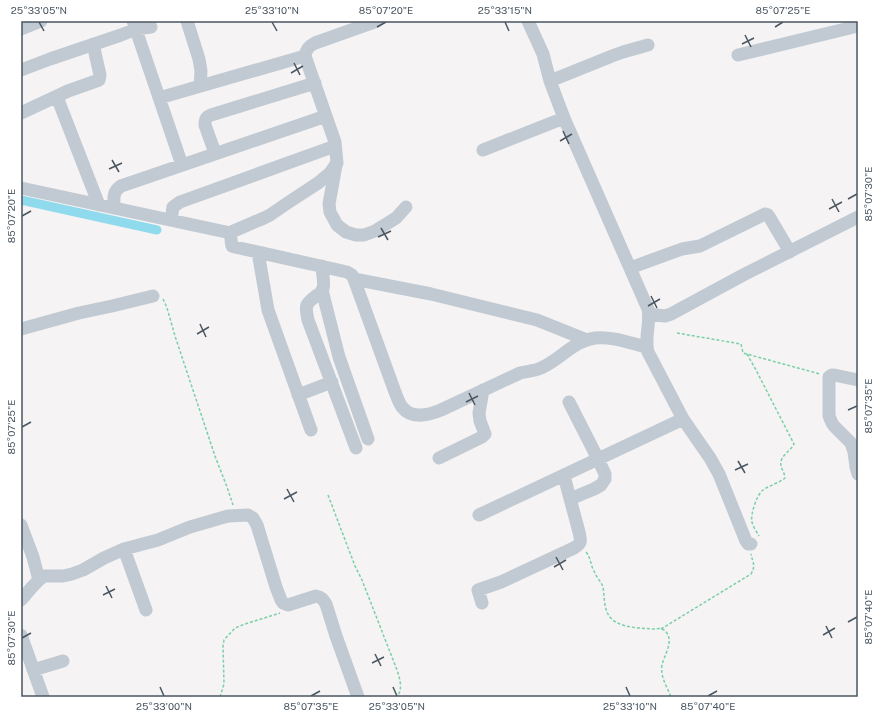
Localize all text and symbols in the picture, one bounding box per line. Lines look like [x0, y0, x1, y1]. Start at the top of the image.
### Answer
text: 25°33'05"N [11, 4, 67, 16]
text: 25°33'10"N [245, 4, 299, 16]
text: 85°07'20"E [359, 4, 413, 16]
text: 25°33'15"N [478, 4, 532, 16]
text: 85°07'25"E [756, 4, 810, 16]
text: 85°07'30"E [862, 167, 874, 221]
text: 85°07'20"E [5, 189, 17, 243]
text: 85°07'35"E [862, 378, 874, 434]
text: 85°07'25"E [5, 400, 17, 454]
text: 85°07'40"E [862, 590, 874, 644]
text: 85°07'30"E [5, 611, 17, 665]
text: 25°33'00"N [136, 700, 192, 712]
text: 85°07'35"E [283, 700, 339, 712]
text: 25°33'05"N [369, 700, 425, 712]
text: 25°33'10"N [603, 700, 657, 712]
text: 85°07'40"E [681, 700, 735, 712]

